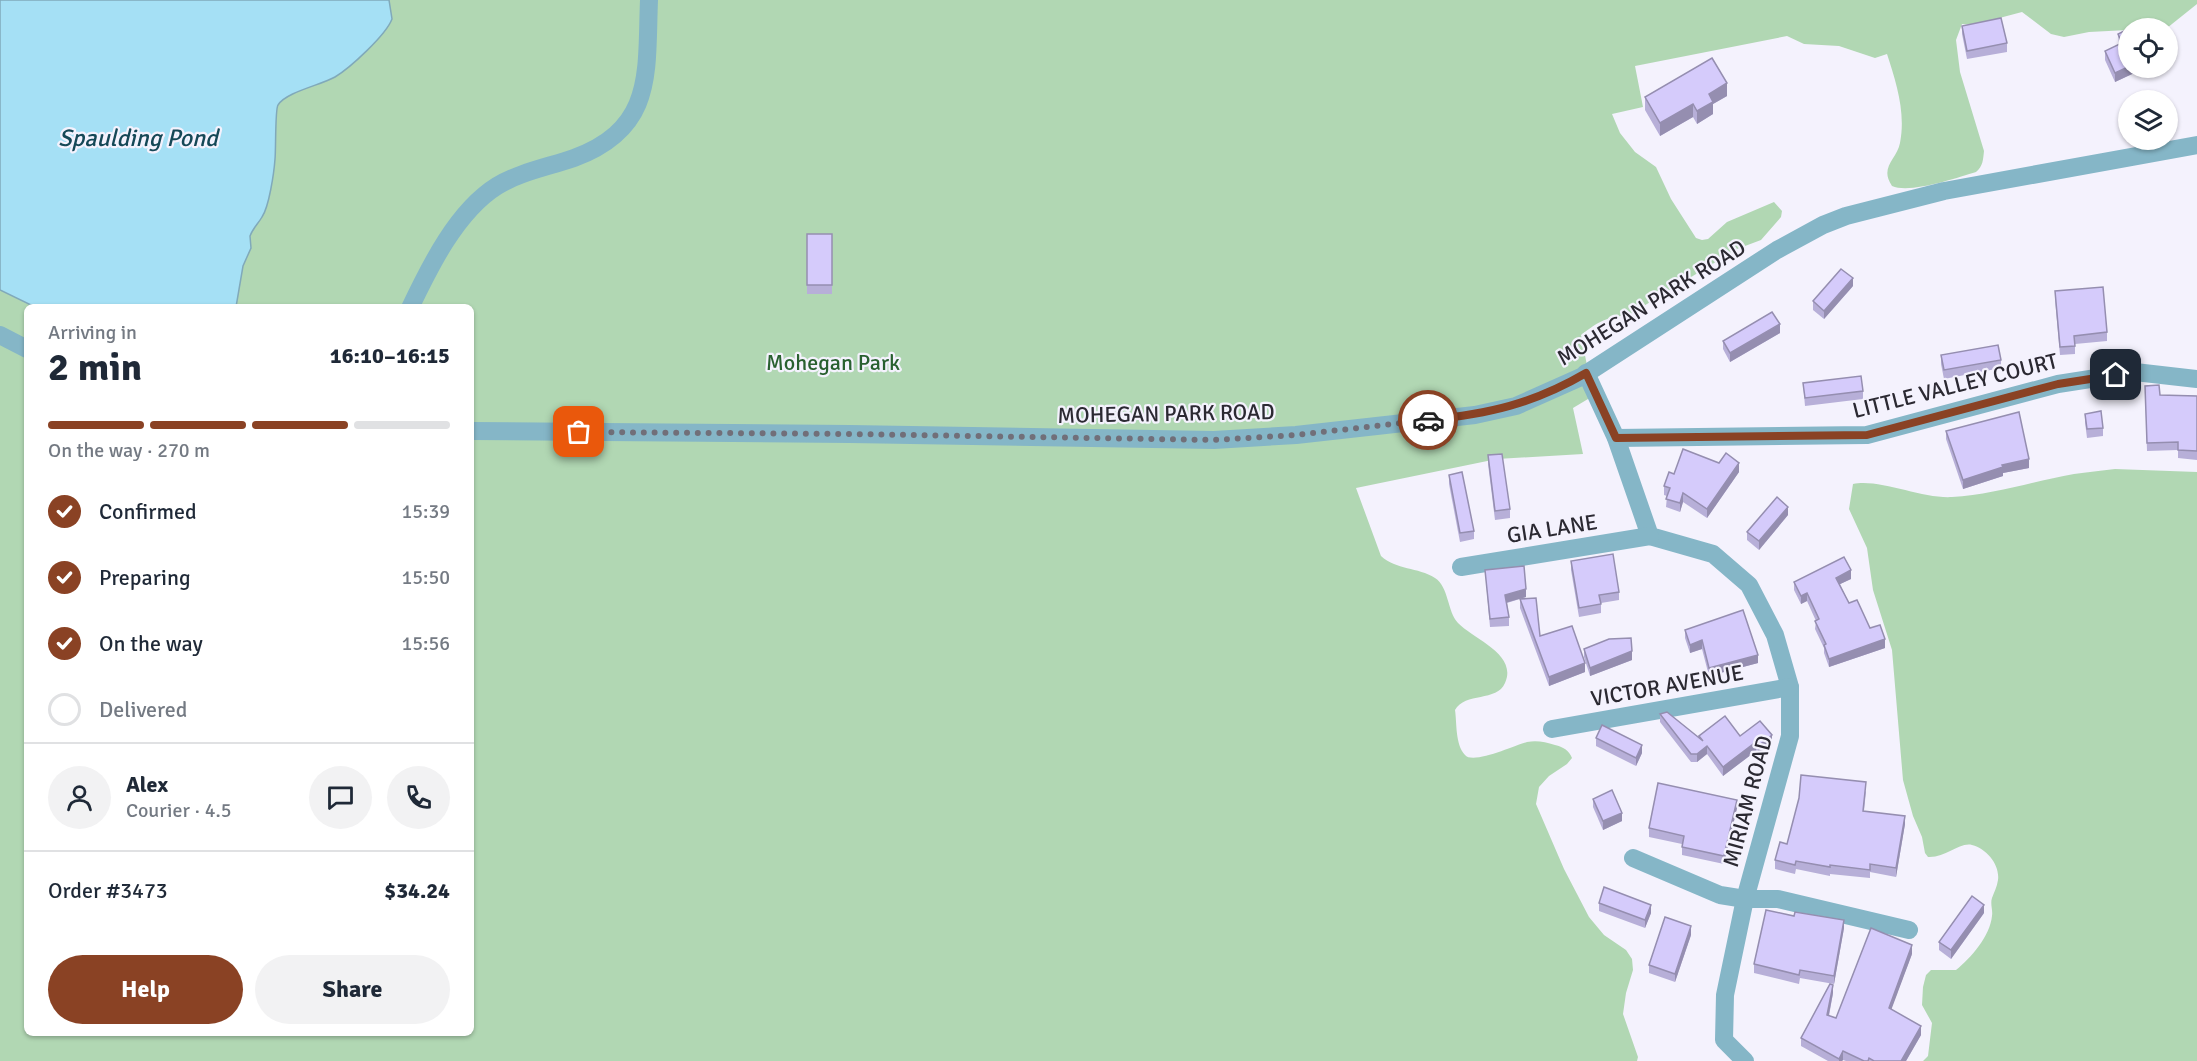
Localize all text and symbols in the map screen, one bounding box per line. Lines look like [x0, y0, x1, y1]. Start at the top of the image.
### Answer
map controls [2118, 18, 2178, 150]
button: locate [2118, 18, 2178, 78]
button: layers [2118, 90, 2178, 150]
water label: Spaulding Pond [58, 123, 221, 153]
street label: MOHEGAN PARK ROAD [1552, 233, 1751, 371]
text: Arriving in [48, 320, 137, 345]
text: 16:10–16:15 [330, 342, 450, 369]
text: 2 min [48, 343, 142, 391]
street label: LITTLE VALLEY COURT [1850, 347, 2061, 424]
park label: Mohegan Park [766, 349, 900, 376]
pin [2090, 349, 2141, 400]
icon: home [2099, 358, 2132, 391]
courier [1398, 390, 1458, 450]
street label: MOHEGAN PARK ROAD [1057, 398, 1275, 429]
icon: car [1412, 404, 1445, 437]
pin [553, 406, 604, 457]
icon: bag [562, 415, 595, 448]
text: On the way · 270 m [48, 438, 210, 463]
icon: check [48, 495, 81, 528]
text: Confirmed [99, 498, 197, 525]
text: 15:39 [401, 499, 450, 524]
street label: GIA LANE [1505, 508, 1599, 549]
icon: check [48, 561, 81, 594]
text: Preparing [99, 564, 191, 591]
text: 15:50 [401, 565, 450, 590]
icon: check [48, 627, 81, 660]
text: On the way [99, 630, 203, 657]
text: 15:56 [401, 631, 450, 656]
street label: VICTOR AVENUE [1589, 659, 1746, 712]
text: Delivered [99, 696, 187, 723]
street label: MIRIAM ROAD [1717, 733, 1778, 870]
button: person [48, 766, 111, 829]
button: chat [309, 766, 372, 829]
button: phone [387, 766, 450, 829]
text: Alex [126, 771, 168, 798]
text: Courier · 4.5 [126, 798, 232, 823]
text: Order #3473 [48, 877, 168, 904]
text: $34.24 [384, 877, 450, 904]
button: Help [48, 955, 243, 1024]
button: Share [255, 955, 450, 1024]

